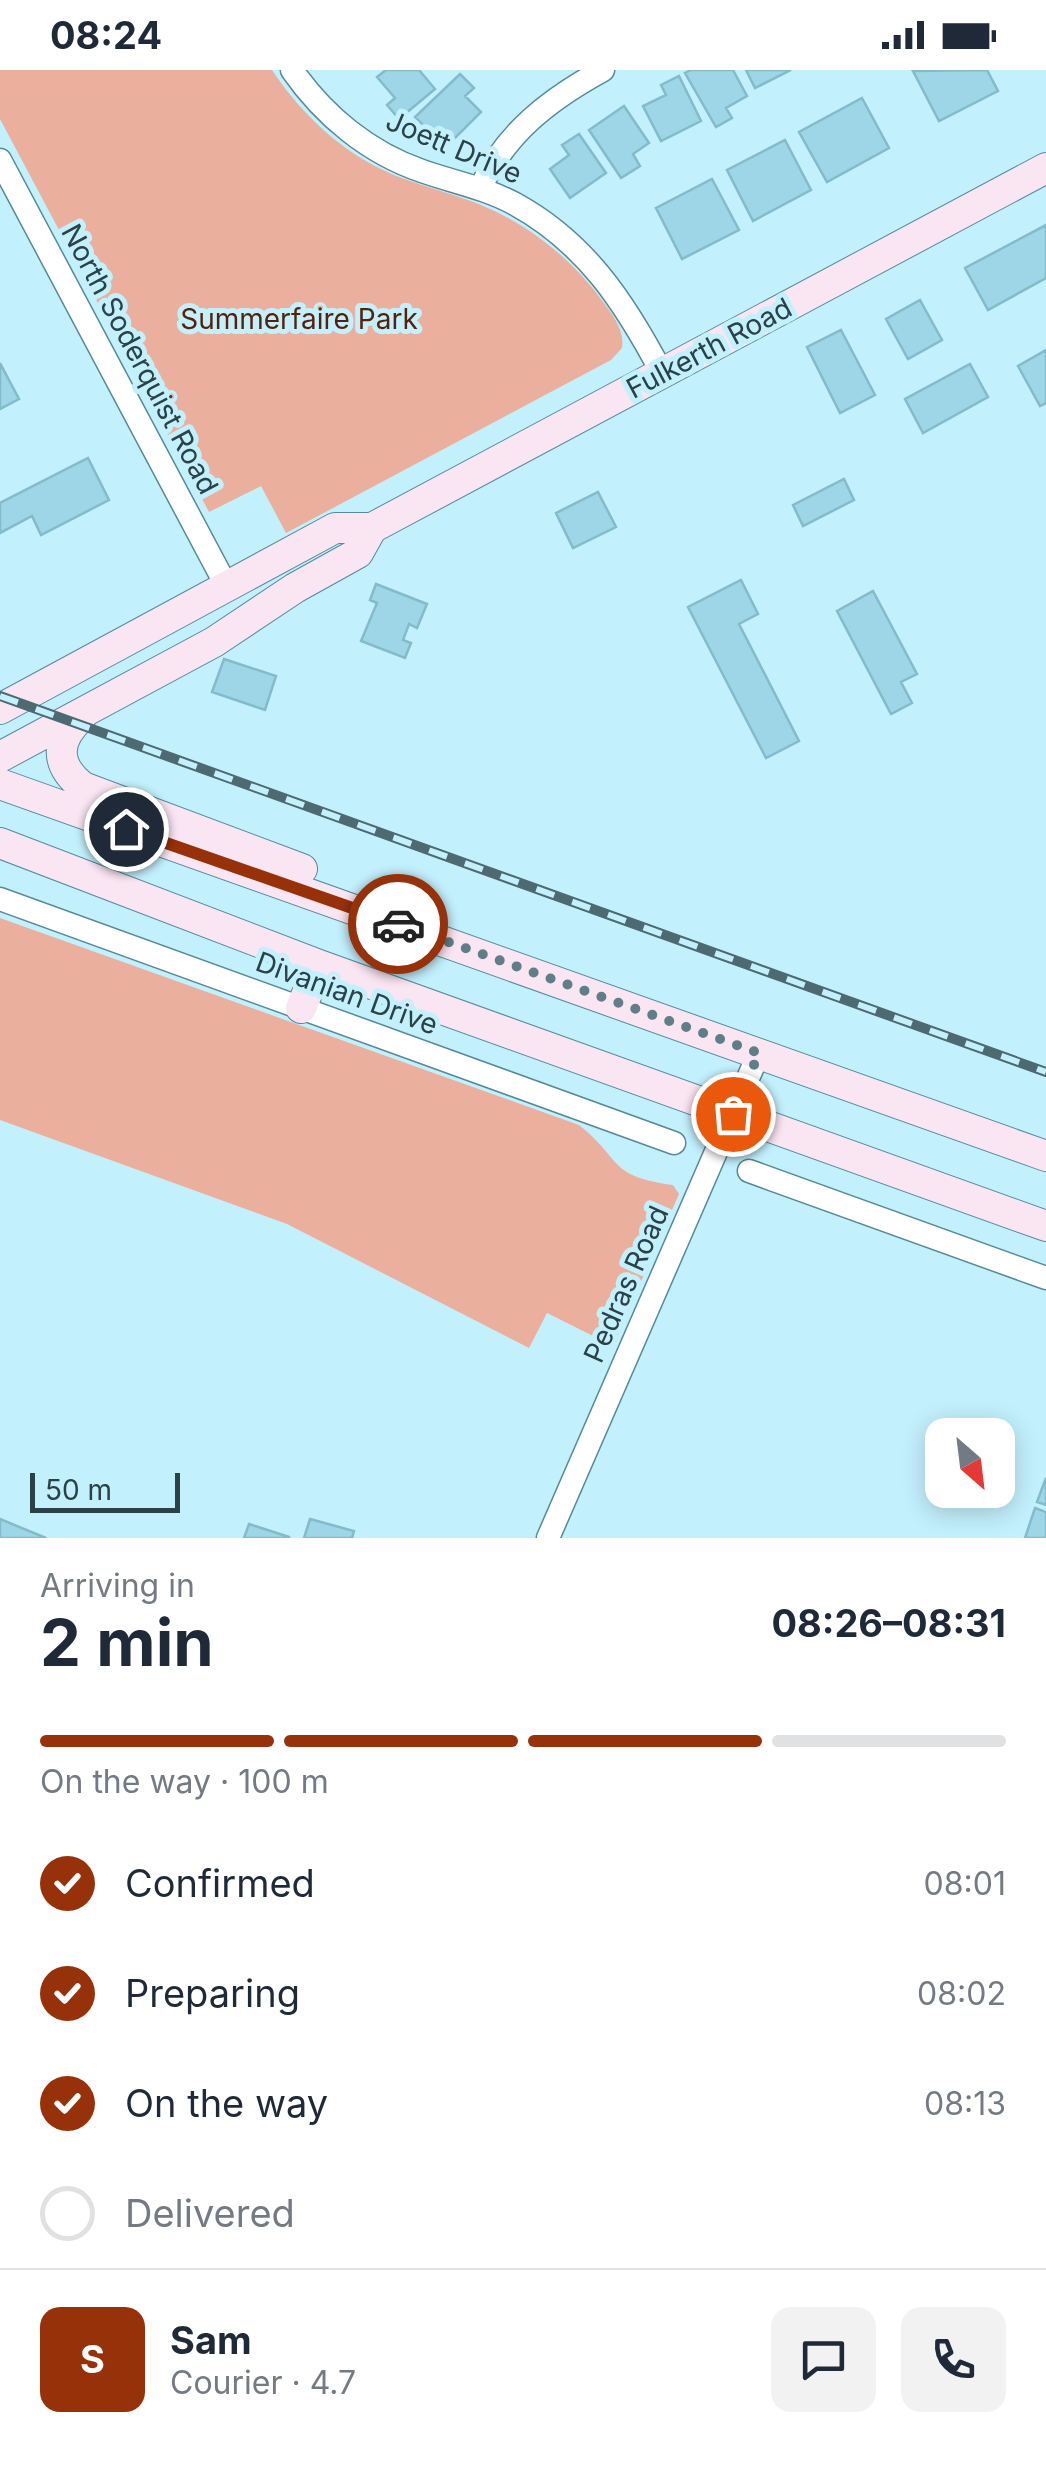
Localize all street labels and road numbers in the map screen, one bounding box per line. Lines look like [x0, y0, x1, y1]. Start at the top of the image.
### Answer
street label: Joett Drive [381, 103, 527, 191]
street label: North Soderquist Road [54, 218, 226, 500]
street label: Fulkerth Road [621, 290, 797, 406]
street label: Divanian Drive [251, 944, 443, 1042]
street label: Pedras Road [576, 1200, 676, 1368]

